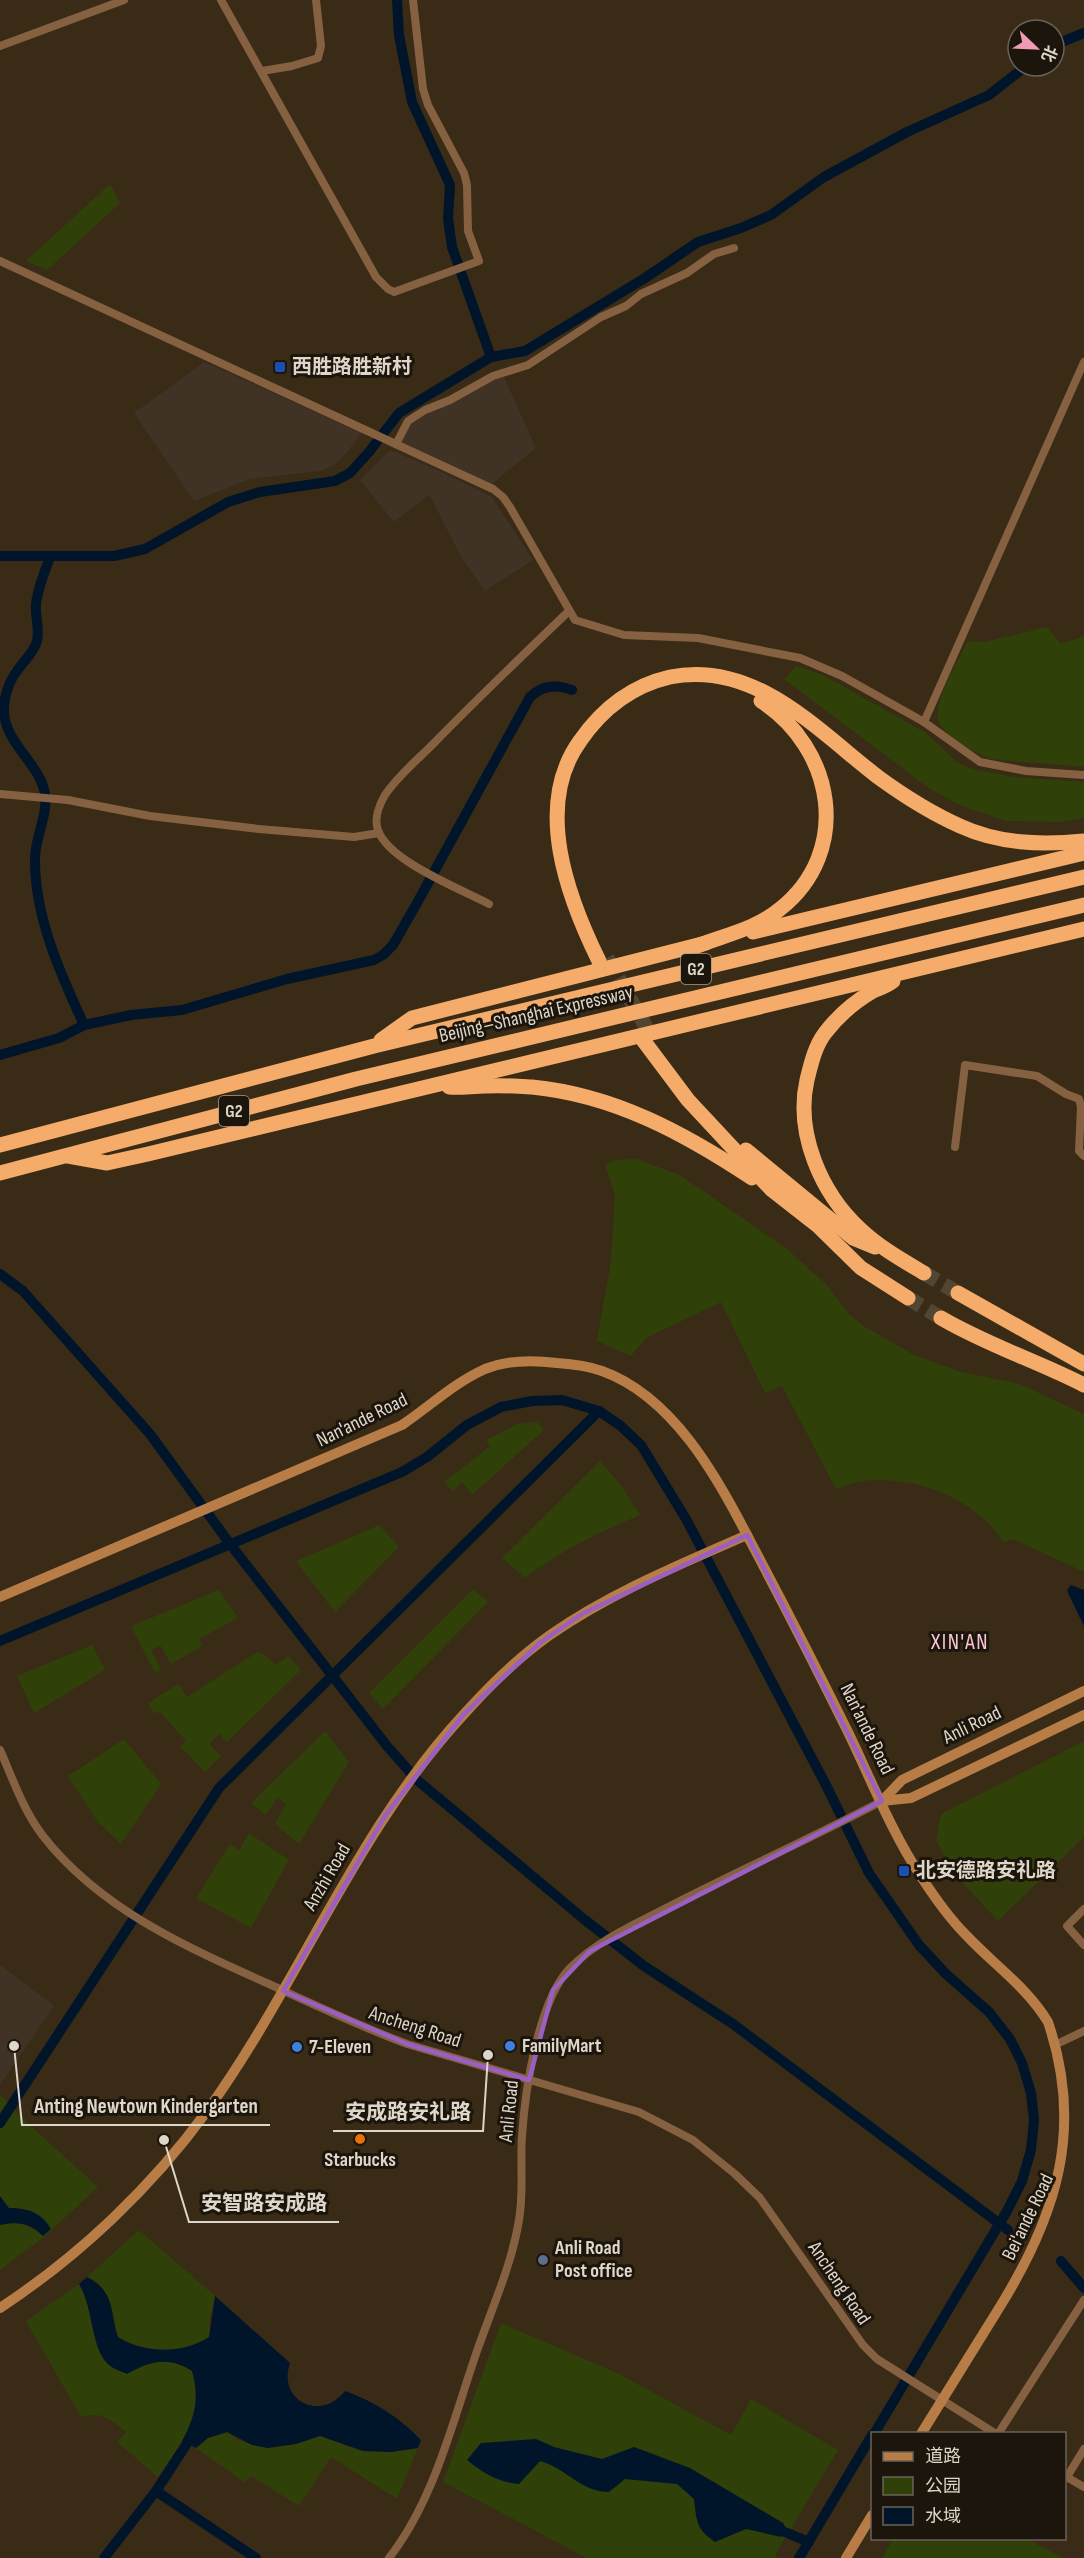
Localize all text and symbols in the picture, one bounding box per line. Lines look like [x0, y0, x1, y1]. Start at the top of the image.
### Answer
north arrow [1006, 18, 1066, 78]
text: 北 [1037, 42, 1060, 64]
place label: 西胜路胜新村 [292, 355, 412, 379]
marker: 西胜路胜新村 [273, 360, 287, 374]
road number: G2 [681, 954, 711, 984]
street label: Beijing–Shanghai Expressway [437, 980, 636, 1048]
road number: G2 [219, 1096, 249, 1126]
street label: Nan'ande Road [313, 1388, 411, 1452]
district label: XIN'AN [930, 1629, 989, 1656]
street label: Nan'ande Road [835, 1680, 899, 1778]
street label: Anli Road [938, 1701, 1005, 1750]
street label: Anzhi Road [298, 1839, 356, 1916]
place label: 北安德路安礼路 [916, 1859, 1056, 1883]
marker: 北安德路安礼路 [897, 1864, 911, 1878]
street label: Ancheng Road [365, 2001, 464, 2053]
place label: FamilyMart [522, 2034, 602, 2058]
place label: 7-Eleven [309, 2035, 371, 2059]
marker: FamilyMart [503, 2039, 517, 2053]
marker: 7-Eleven [290, 2040, 304, 2054]
street label: Anli Road [494, 2079, 524, 2144]
callout: Anting Newtown Kindergarten [22, 2086, 270, 2125]
callout: 安成路安礼路 [333, 2092, 483, 2131]
text: Anting Newtown Kindergarten [33, 2094, 258, 2119]
text: 安成路安礼路 [345, 2100, 471, 2125]
marker: Starbucks [353, 2132, 367, 2146]
place label: Starbucks [324, 2148, 396, 2172]
street label: Bei'ande Road [997, 2170, 1059, 2264]
callout: 安智路安成路 [189, 2183, 339, 2222]
text: 安智路安成路 [201, 2191, 327, 2216]
place label: Anli Road Post office [554, 2236, 633, 2283]
street label: Ancheng Road [802, 2236, 876, 2329]
marker: Anli Road Post office [536, 2253, 550, 2267]
legend [871, 2432, 1066, 2540]
text: 道路 [925, 2446, 961, 2467]
text: 公园 [925, 2476, 961, 2497]
text: 水域 [925, 2506, 961, 2527]

